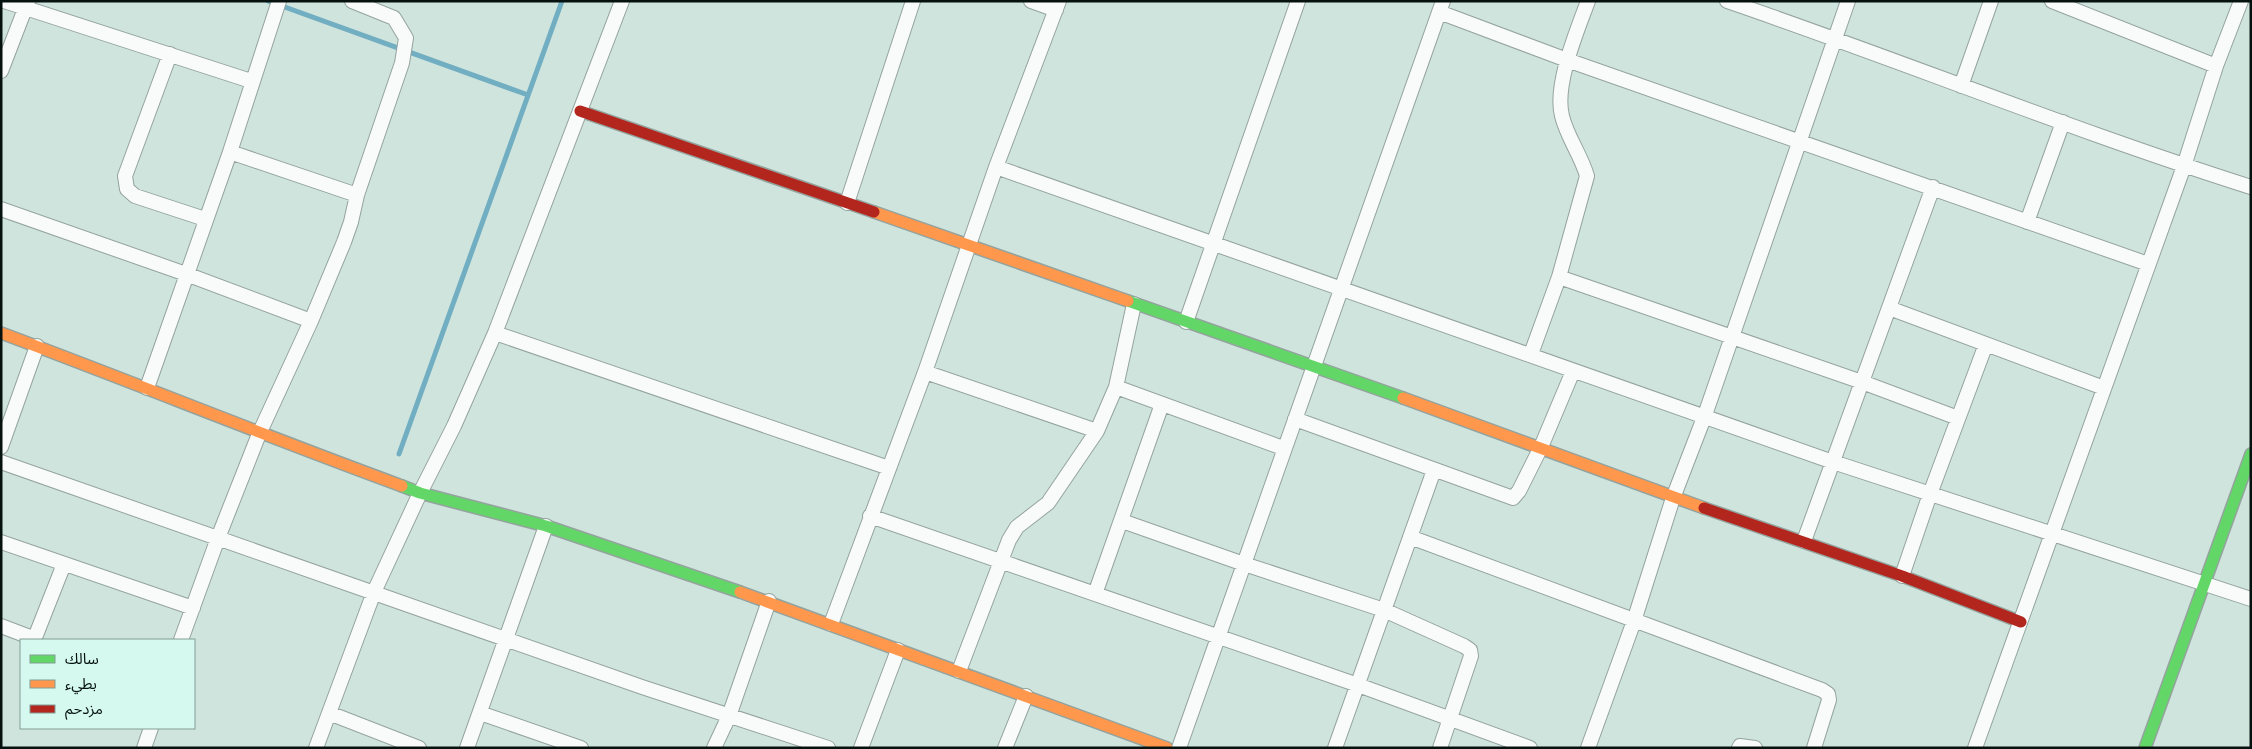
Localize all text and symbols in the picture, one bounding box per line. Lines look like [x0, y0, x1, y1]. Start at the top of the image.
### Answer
legend [20, 639, 195, 729]
text: سالك [65, 650, 99, 668]
text: بطيء [65, 675, 97, 695]
text: مزدحم [65, 700, 103, 720]

